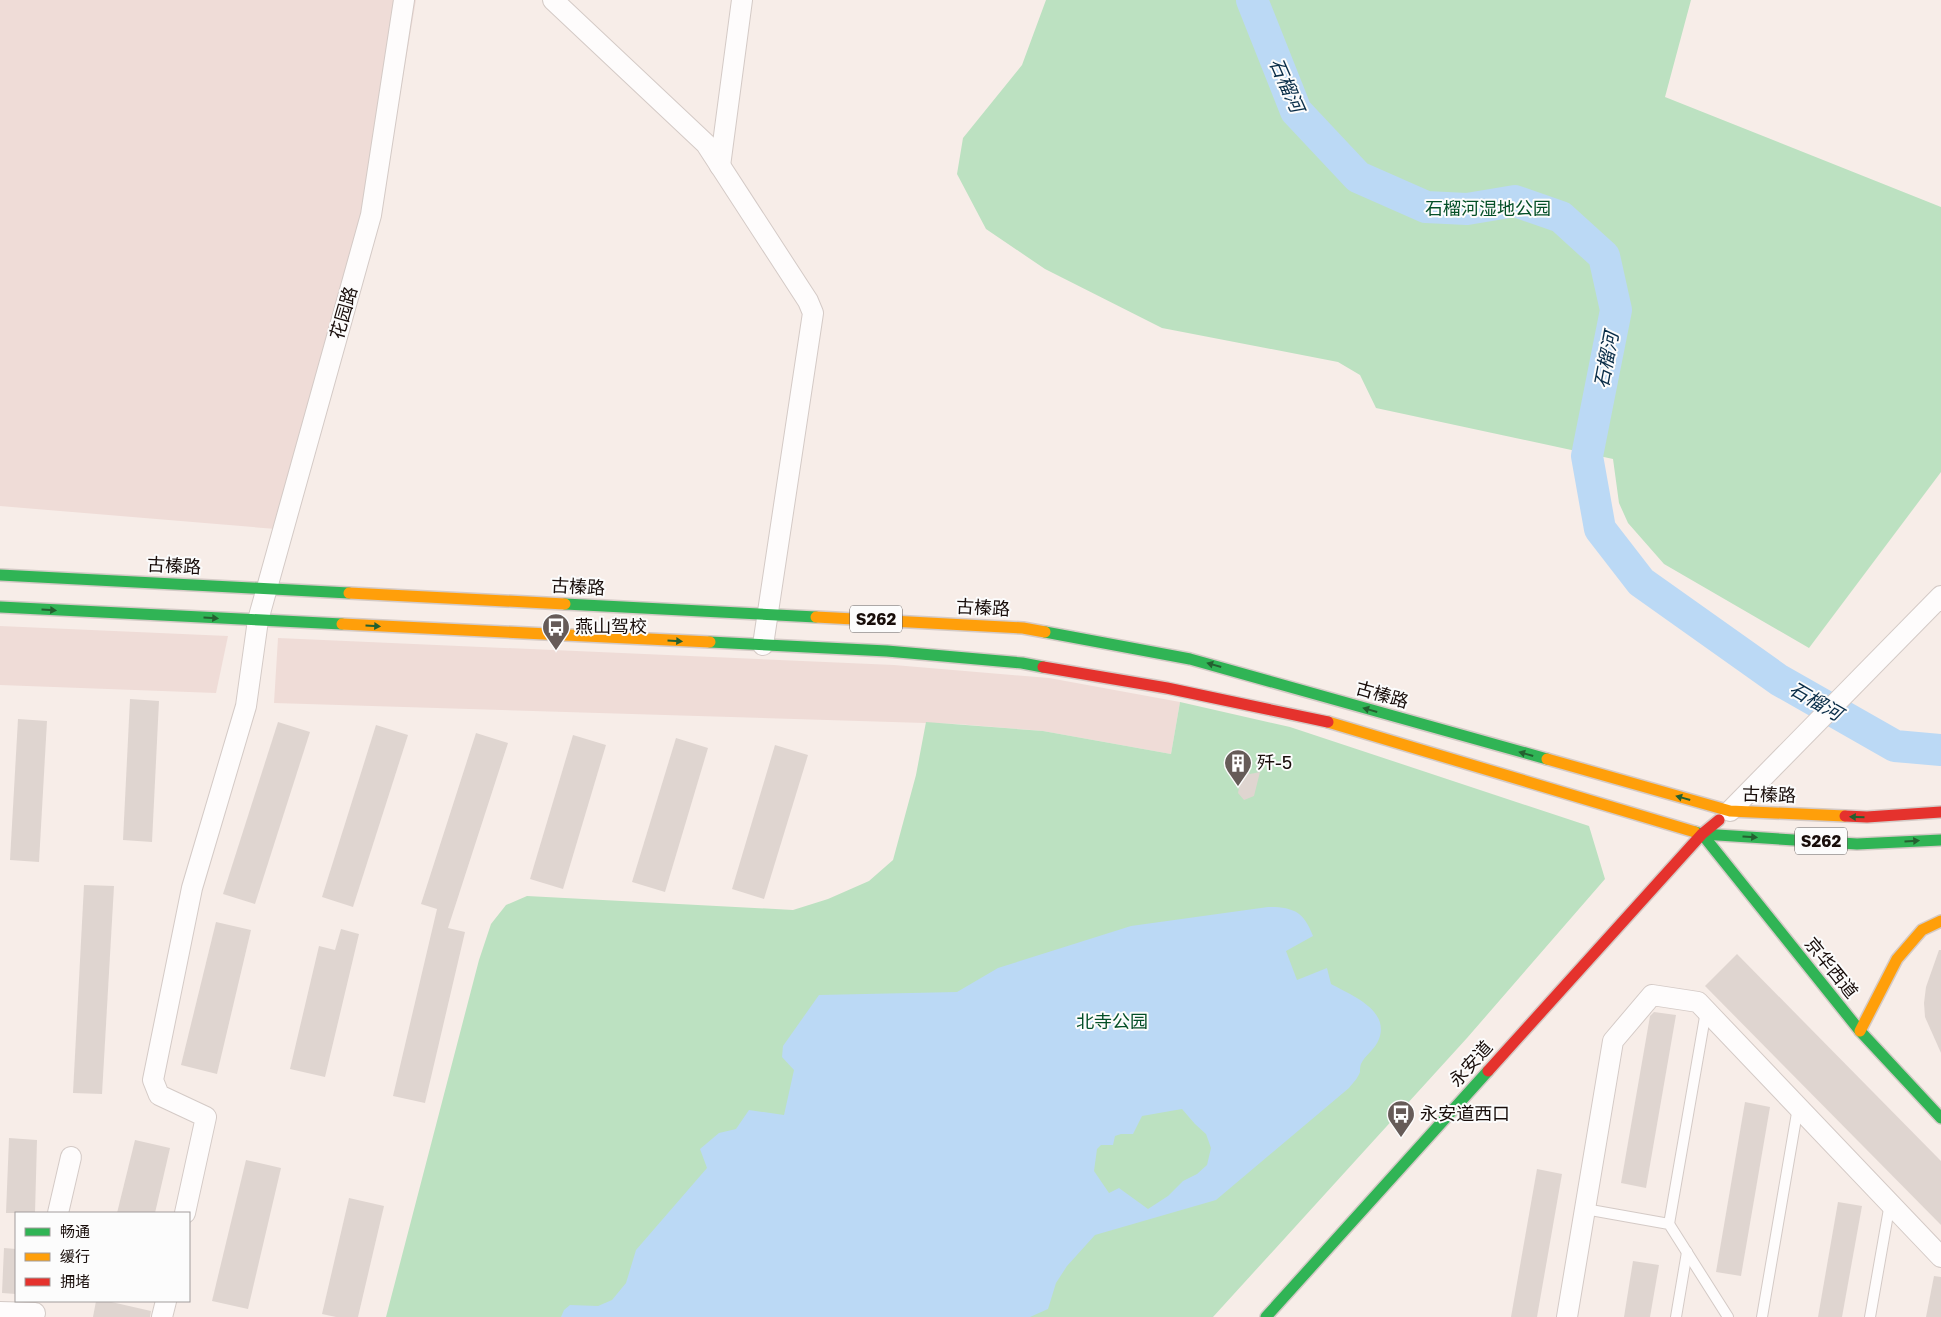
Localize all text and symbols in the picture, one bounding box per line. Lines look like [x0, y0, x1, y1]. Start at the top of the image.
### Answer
water label: 石榴河 [1265, 54, 1311, 119]
park label: 石榴河湿地公园 [1425, 197, 1551, 219]
street label: 花园路 [325, 284, 361, 342]
water label: 石榴河 [1589, 326, 1623, 390]
street label: 古榛路 [147, 553, 202, 577]
street label: 古榛路 [551, 574, 606, 598]
street label: 古榛路 [956, 595, 1011, 619]
one-way arrow [41, 606, 57, 614]
road number: S262 [850, 606, 902, 632]
bus stop icon: 燕山驾校 [541, 612, 571, 651]
one-way arrow [203, 614, 219, 622]
place label: 燕山驾校 [575, 615, 647, 637]
one-way arrow [366, 622, 382, 630]
one-way arrow [668, 637, 684, 645]
one-way arrow [1206, 661, 1221, 669]
street label: 古榛路 [1353, 676, 1411, 712]
water label: 石榴河 [1786, 676, 1850, 727]
one-way arrow [1363, 705, 1378, 713]
building icon: 歼-5 [1223, 748, 1253, 787]
one-way arrow [1519, 749, 1534, 757]
place label: 歼-5 [1257, 751, 1292, 773]
street label: 古榛路 [1742, 782, 1796, 806]
one-way arrow [1675, 794, 1690, 802]
one-way arrow [1849, 812, 1865, 820]
road number: S262 [1795, 828, 1847, 854]
one-way arrow [1742, 833, 1758, 841]
one-way arrow [1905, 837, 1921, 845]
street label: 京华西道 [1801, 932, 1863, 1002]
park label: 北寺公园 [1076, 1010, 1148, 1032]
street label: 永安道 [1444, 1036, 1496, 1091]
bus stop icon: 永安道西口 [1386, 1099, 1416, 1138]
place label: 永安道西口 [1420, 1102, 1510, 1124]
legend [15, 1212, 190, 1302]
text: 畅通 [60, 1222, 90, 1240]
text: 缓行 [60, 1247, 90, 1265]
text: 拥堵 [60, 1272, 90, 1290]

